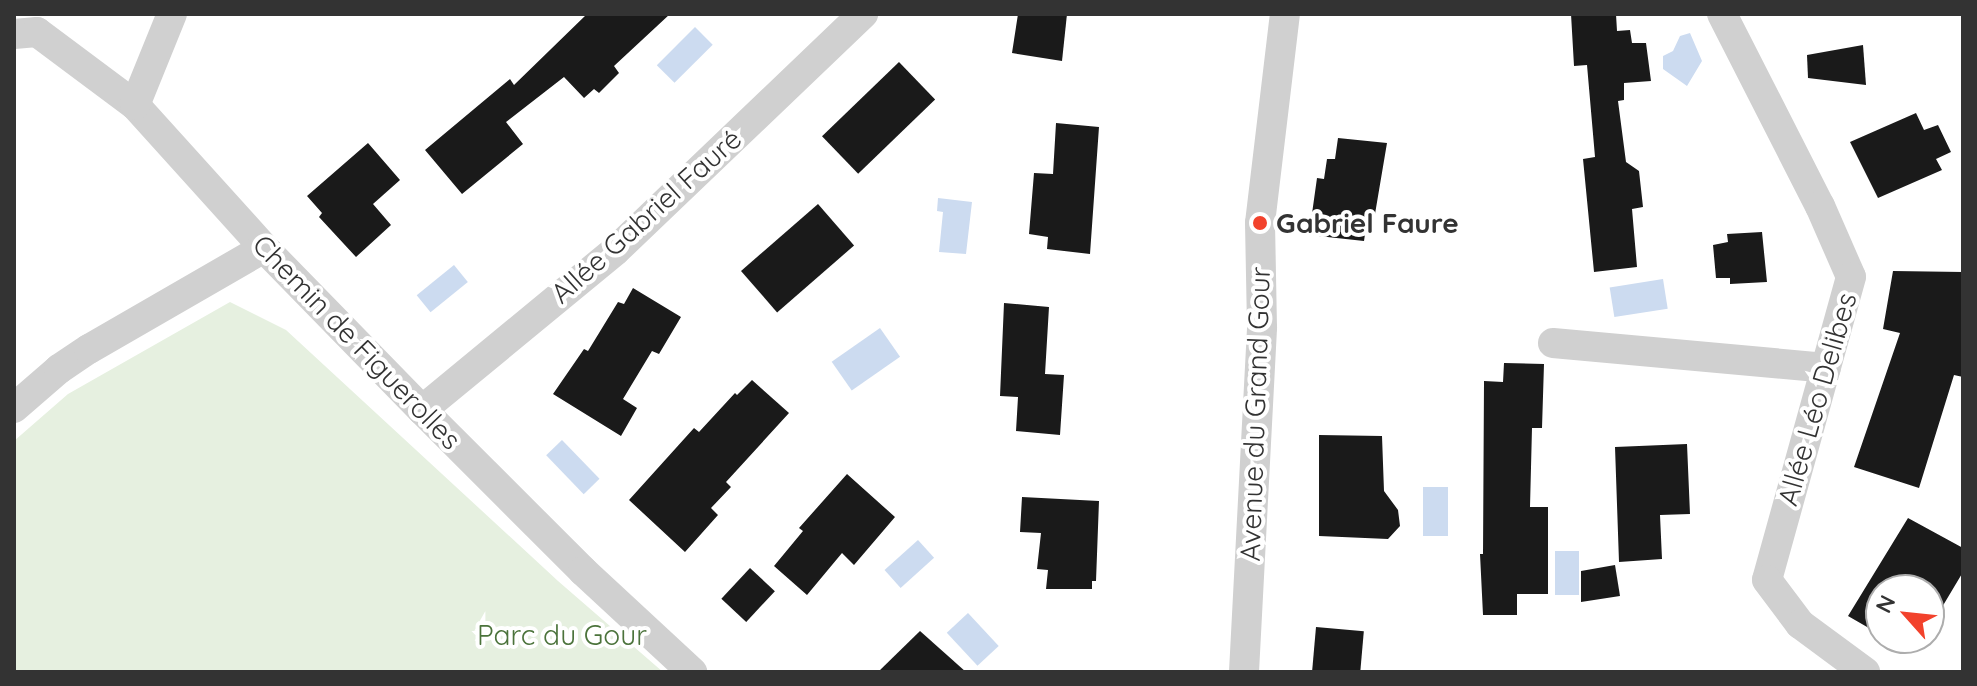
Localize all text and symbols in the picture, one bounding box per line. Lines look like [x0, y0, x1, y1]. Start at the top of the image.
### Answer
street label: Allée Gabriel Fauré [544, 122, 748, 310]
place label: Gabriel Faure [1276, 206, 1459, 240]
marker: Gabriel Faure [1251, 214, 1269, 232]
street label: Chemin de Figuerolles [246, 228, 468, 456]
street label: Avenue du Grand Gour [1233, 266, 1277, 562]
street label: Allée Léo Delibes [1771, 289, 1863, 509]
north arrow [1865, 574, 1945, 654]
text: N [1869, 590, 1902, 618]
park label: Parc du Gour [477, 618, 647, 652]

